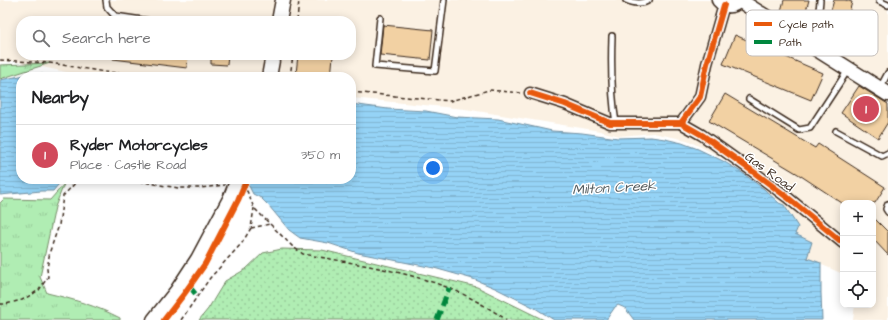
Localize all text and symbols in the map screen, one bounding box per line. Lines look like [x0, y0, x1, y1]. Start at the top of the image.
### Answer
legend [746, 10, 878, 56]
search box [16, 16, 356, 60]
text: Cycle path [779, 17, 834, 33]
icon: search [30, 27, 52, 49]
text: Search here [62, 28, 151, 49]
text: Path [779, 35, 802, 50]
text: Nearby [32, 86, 89, 110]
pin: 1 [853, 94, 879, 124]
text: Ryder Motorcycles [70, 135, 208, 156]
text: 1 [44, 146, 46, 164]
text: 350 m [301, 146, 340, 164]
street label: Gas Road [741, 148, 798, 196]
text: Place · Castle Road [70, 156, 186, 174]
your location [423, 158, 443, 178]
water label: Milton Creek [572, 176, 657, 200]
map controls [840, 200, 876, 308]
button: + [840, 200, 876, 236]
button: − [840, 236, 876, 272]
button: locate [840, 272, 876, 308]

